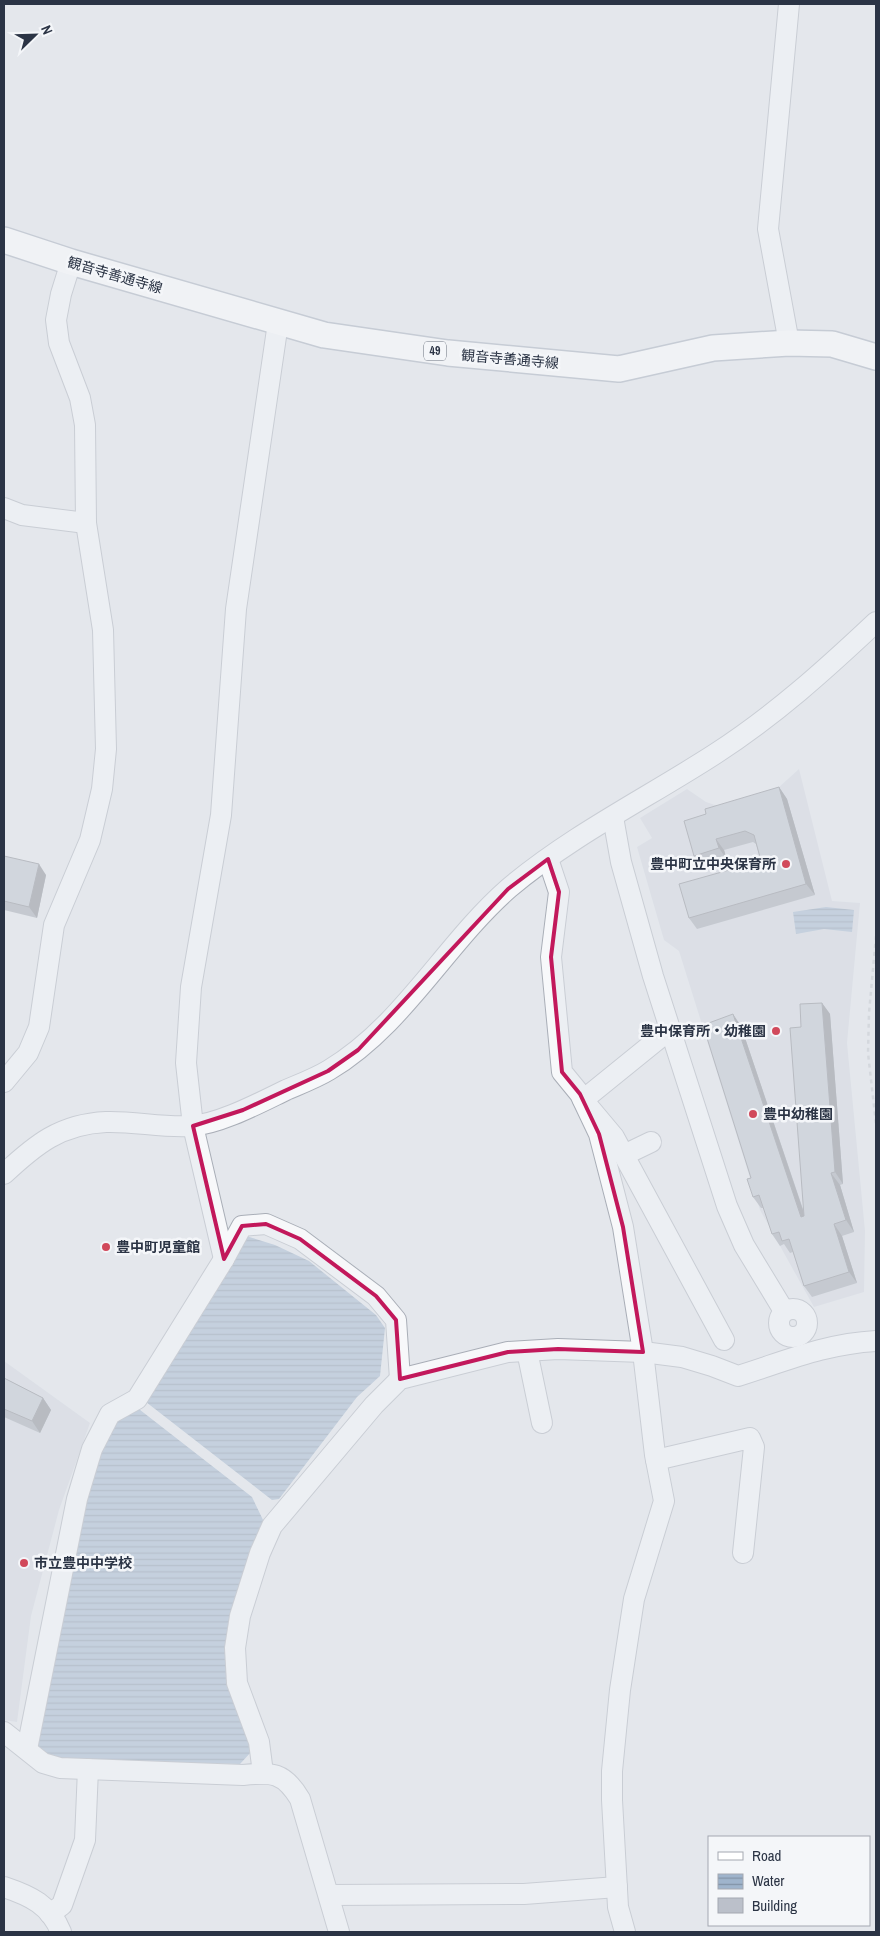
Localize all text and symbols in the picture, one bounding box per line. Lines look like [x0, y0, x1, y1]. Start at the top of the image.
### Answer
north arrow [10, 10, 60, 60]
text: N [37, 23, 57, 37]
street label: 観音寺善通寺線 [65, 253, 165, 297]
road number: 49 [424, 342, 446, 361]
street label: 観音寺善通寺線 [460, 346, 560, 372]
place label: 豊中町立中央保育所 [650, 855, 776, 873]
marker: 豊中町立中央保育所 [780, 858, 792, 870]
place label: 豊中保育所・幼稚園 [640, 1022, 766, 1040]
marker: 豊中保育所・幼稚園 [770, 1025, 782, 1037]
place label: 豊中幼稚園 [763, 1105, 833, 1123]
marker: 豊中幼稚園 [747, 1108, 759, 1120]
place label: 豊中町児童館 [116, 1238, 200, 1256]
marker: 豊中町児童館 [100, 1241, 112, 1253]
place label: 市立豊中中学校 [34, 1554, 132, 1572]
marker: 市立豊中中学校 [18, 1557, 30, 1569]
legend [708, 1836, 870, 1926]
text: Road [752, 1845, 781, 1866]
text: Water [752, 1870, 784, 1891]
text: Building [752, 1895, 797, 1916]

